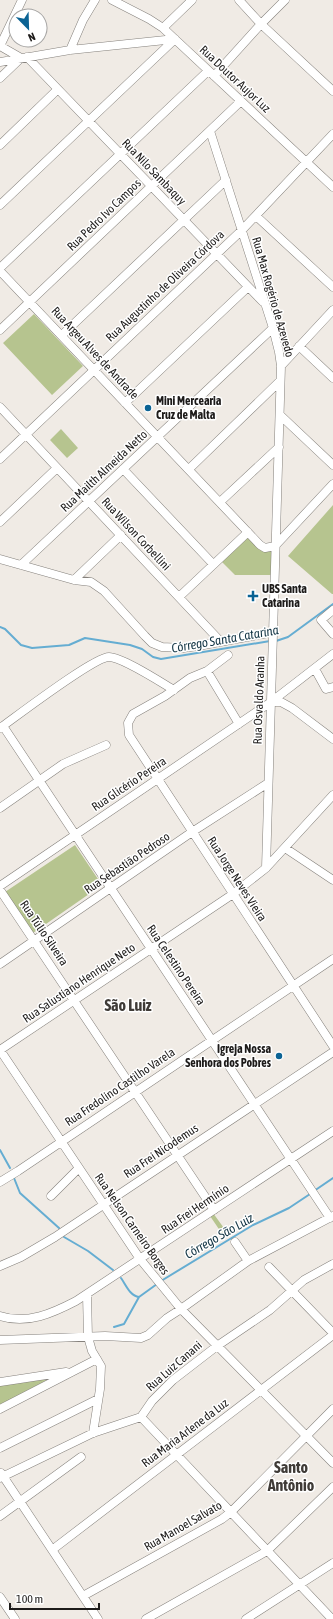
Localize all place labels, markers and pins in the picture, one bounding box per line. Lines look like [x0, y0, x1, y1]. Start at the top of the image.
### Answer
place label: Mini Mercearia Cruz de Malta [156, 394, 222, 422]
marker: Mini Mercearia Cruz de Malta [143, 403, 153, 413]
place label: UBS Santa Catarina [262, 582, 307, 610]
marker: UBS Santa Catarina [247, 590, 259, 602]
place label: Igreja Nossa Senhora dos Pobres [185, 1042, 272, 1070]
marker: Igreja Nossa Senhora dos Pobres [274, 1051, 284, 1061]

